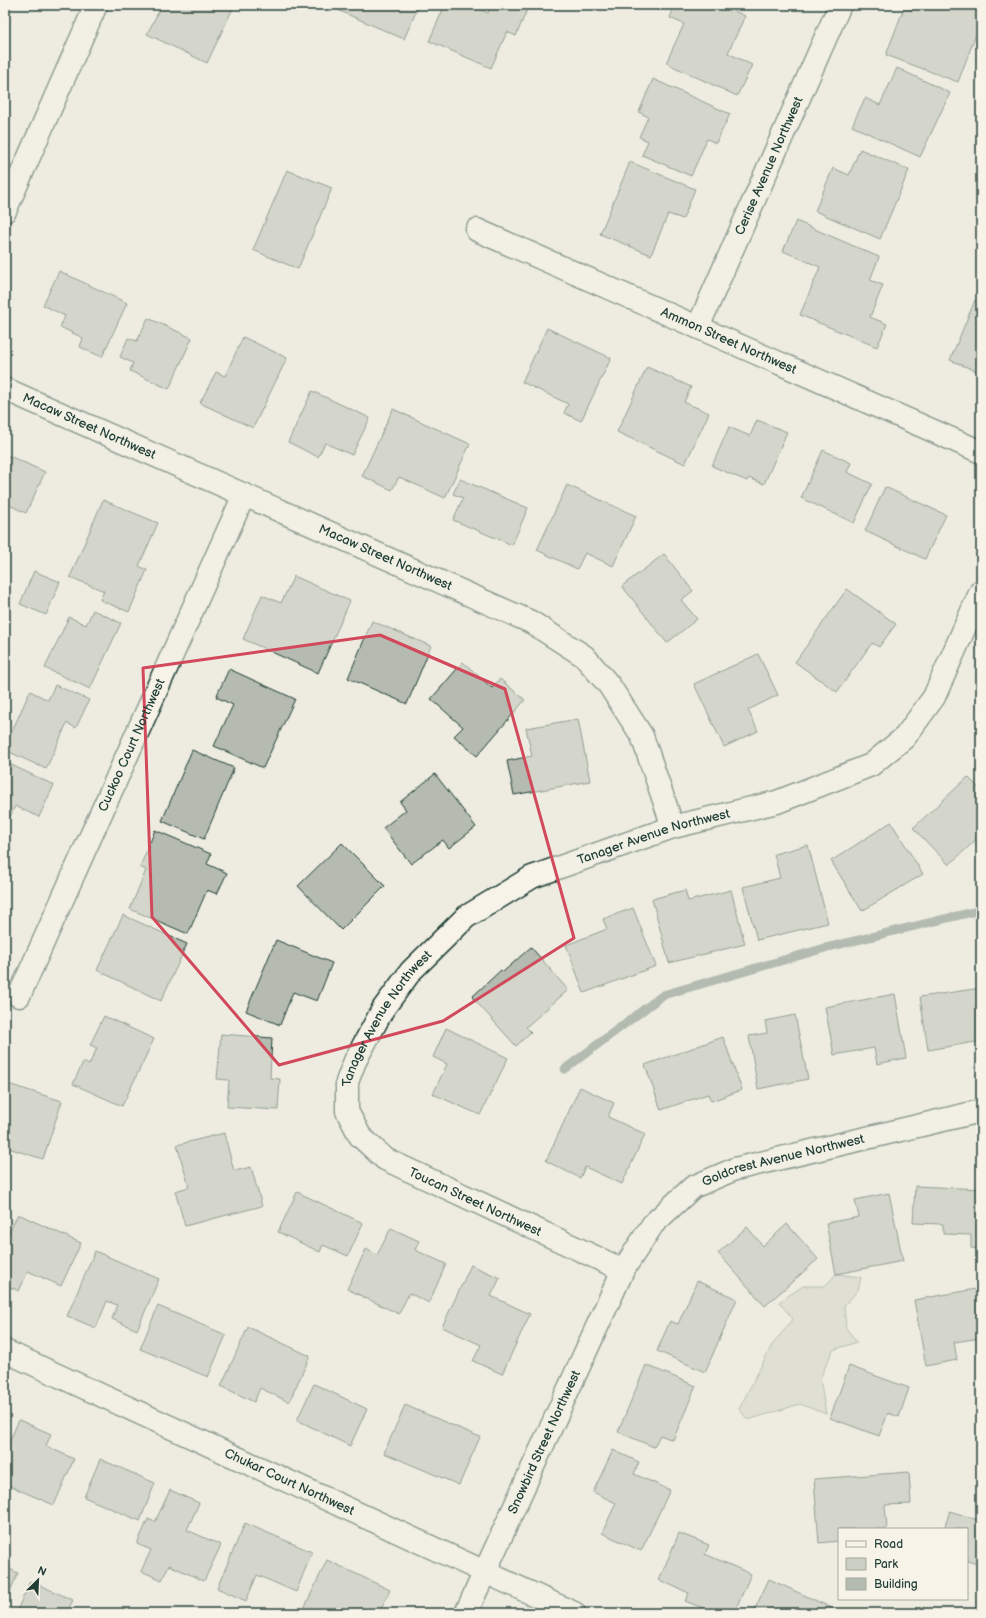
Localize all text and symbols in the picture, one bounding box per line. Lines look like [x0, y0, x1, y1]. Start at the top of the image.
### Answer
street label: Cerise Avenue Northwest [732, 94, 806, 238]
street label: Ammon Street Northwest [658, 304, 799, 378]
street label: Macaw Street Northwest [20, 390, 158, 463]
street label: Macaw Street Northwest [316, 521, 454, 594]
street label: Cuckoo Court Northwest [95, 676, 168, 814]
street label: Tanager Avenue Northwest [575, 806, 731, 868]
street label: Tanager Avenue Northwest [339, 947, 435, 1086]
street label: Goldcrest Avenue Northwest [700, 1131, 866, 1190]
street label: Toucan Street Northwest [406, 1164, 544, 1240]
street label: Snowbird Street Northwest [505, 1368, 584, 1516]
street label: Chukar Court Northwest [222, 1445, 357, 1519]
legend [838, 1528, 968, 1600]
text: Road [874, 1537, 903, 1552]
text: Park [874, 1557, 898, 1572]
north arrow [18, 1560, 58, 1600]
text: N [35, 1564, 48, 1579]
text: Building [874, 1577, 918, 1592]

